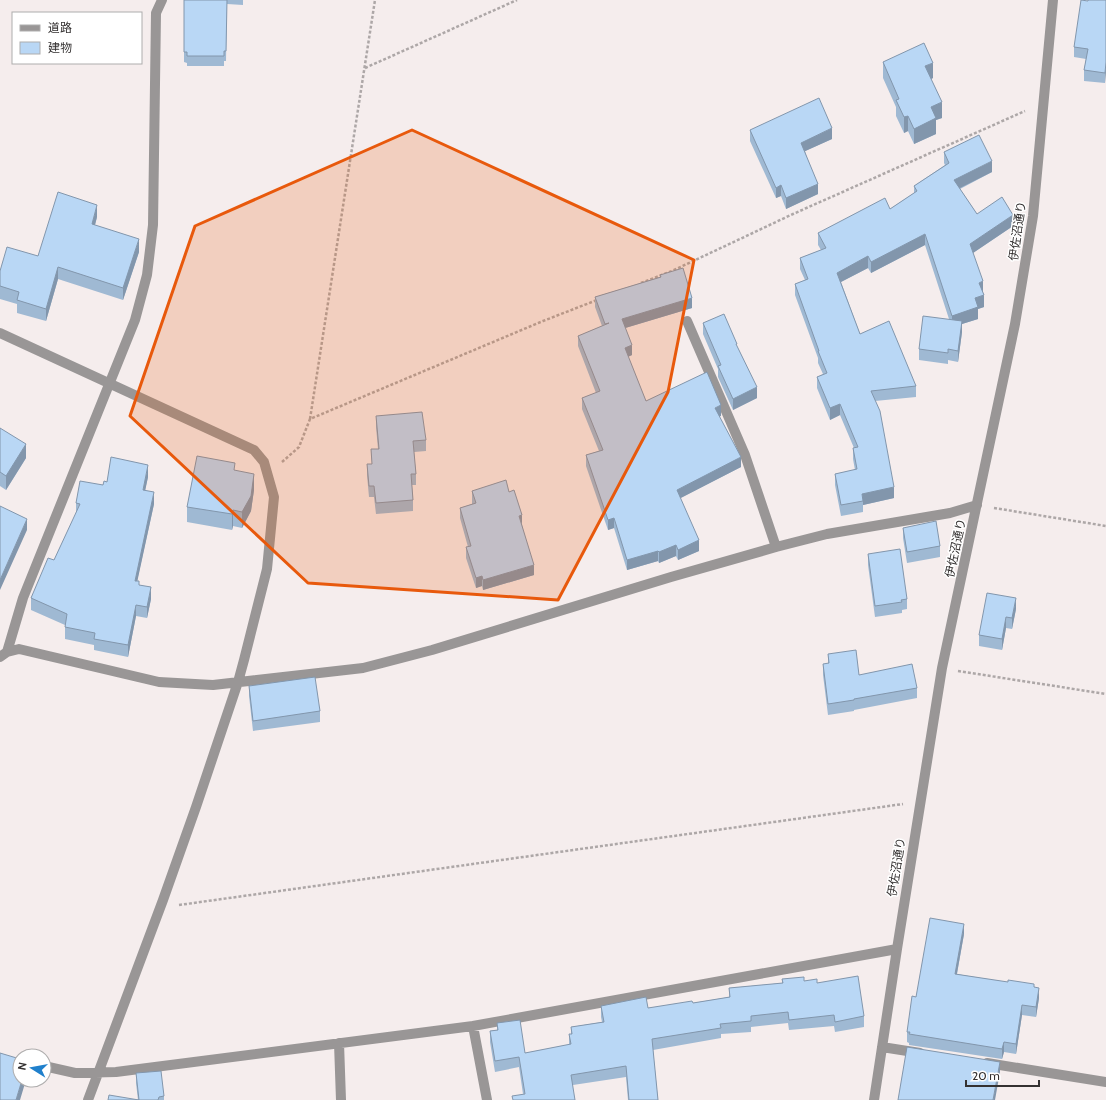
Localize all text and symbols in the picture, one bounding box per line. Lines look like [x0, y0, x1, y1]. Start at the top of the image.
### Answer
legend [12, 12, 142, 64]
text: 道路 [48, 20, 72, 35]
text: 建物 [48, 40, 72, 55]
street label: 伊佐沼通り [1005, 200, 1029, 262]
street label: 伊佐沼通り [941, 517, 969, 579]
street label: 伊佐沼通り [884, 836, 908, 898]
north arrow [12, 1048, 52, 1088]
text: N [15, 1061, 30, 1071]
scale bar [966, 1062, 1039, 1088]
text: 20 m [972, 1068, 1000, 1083]

